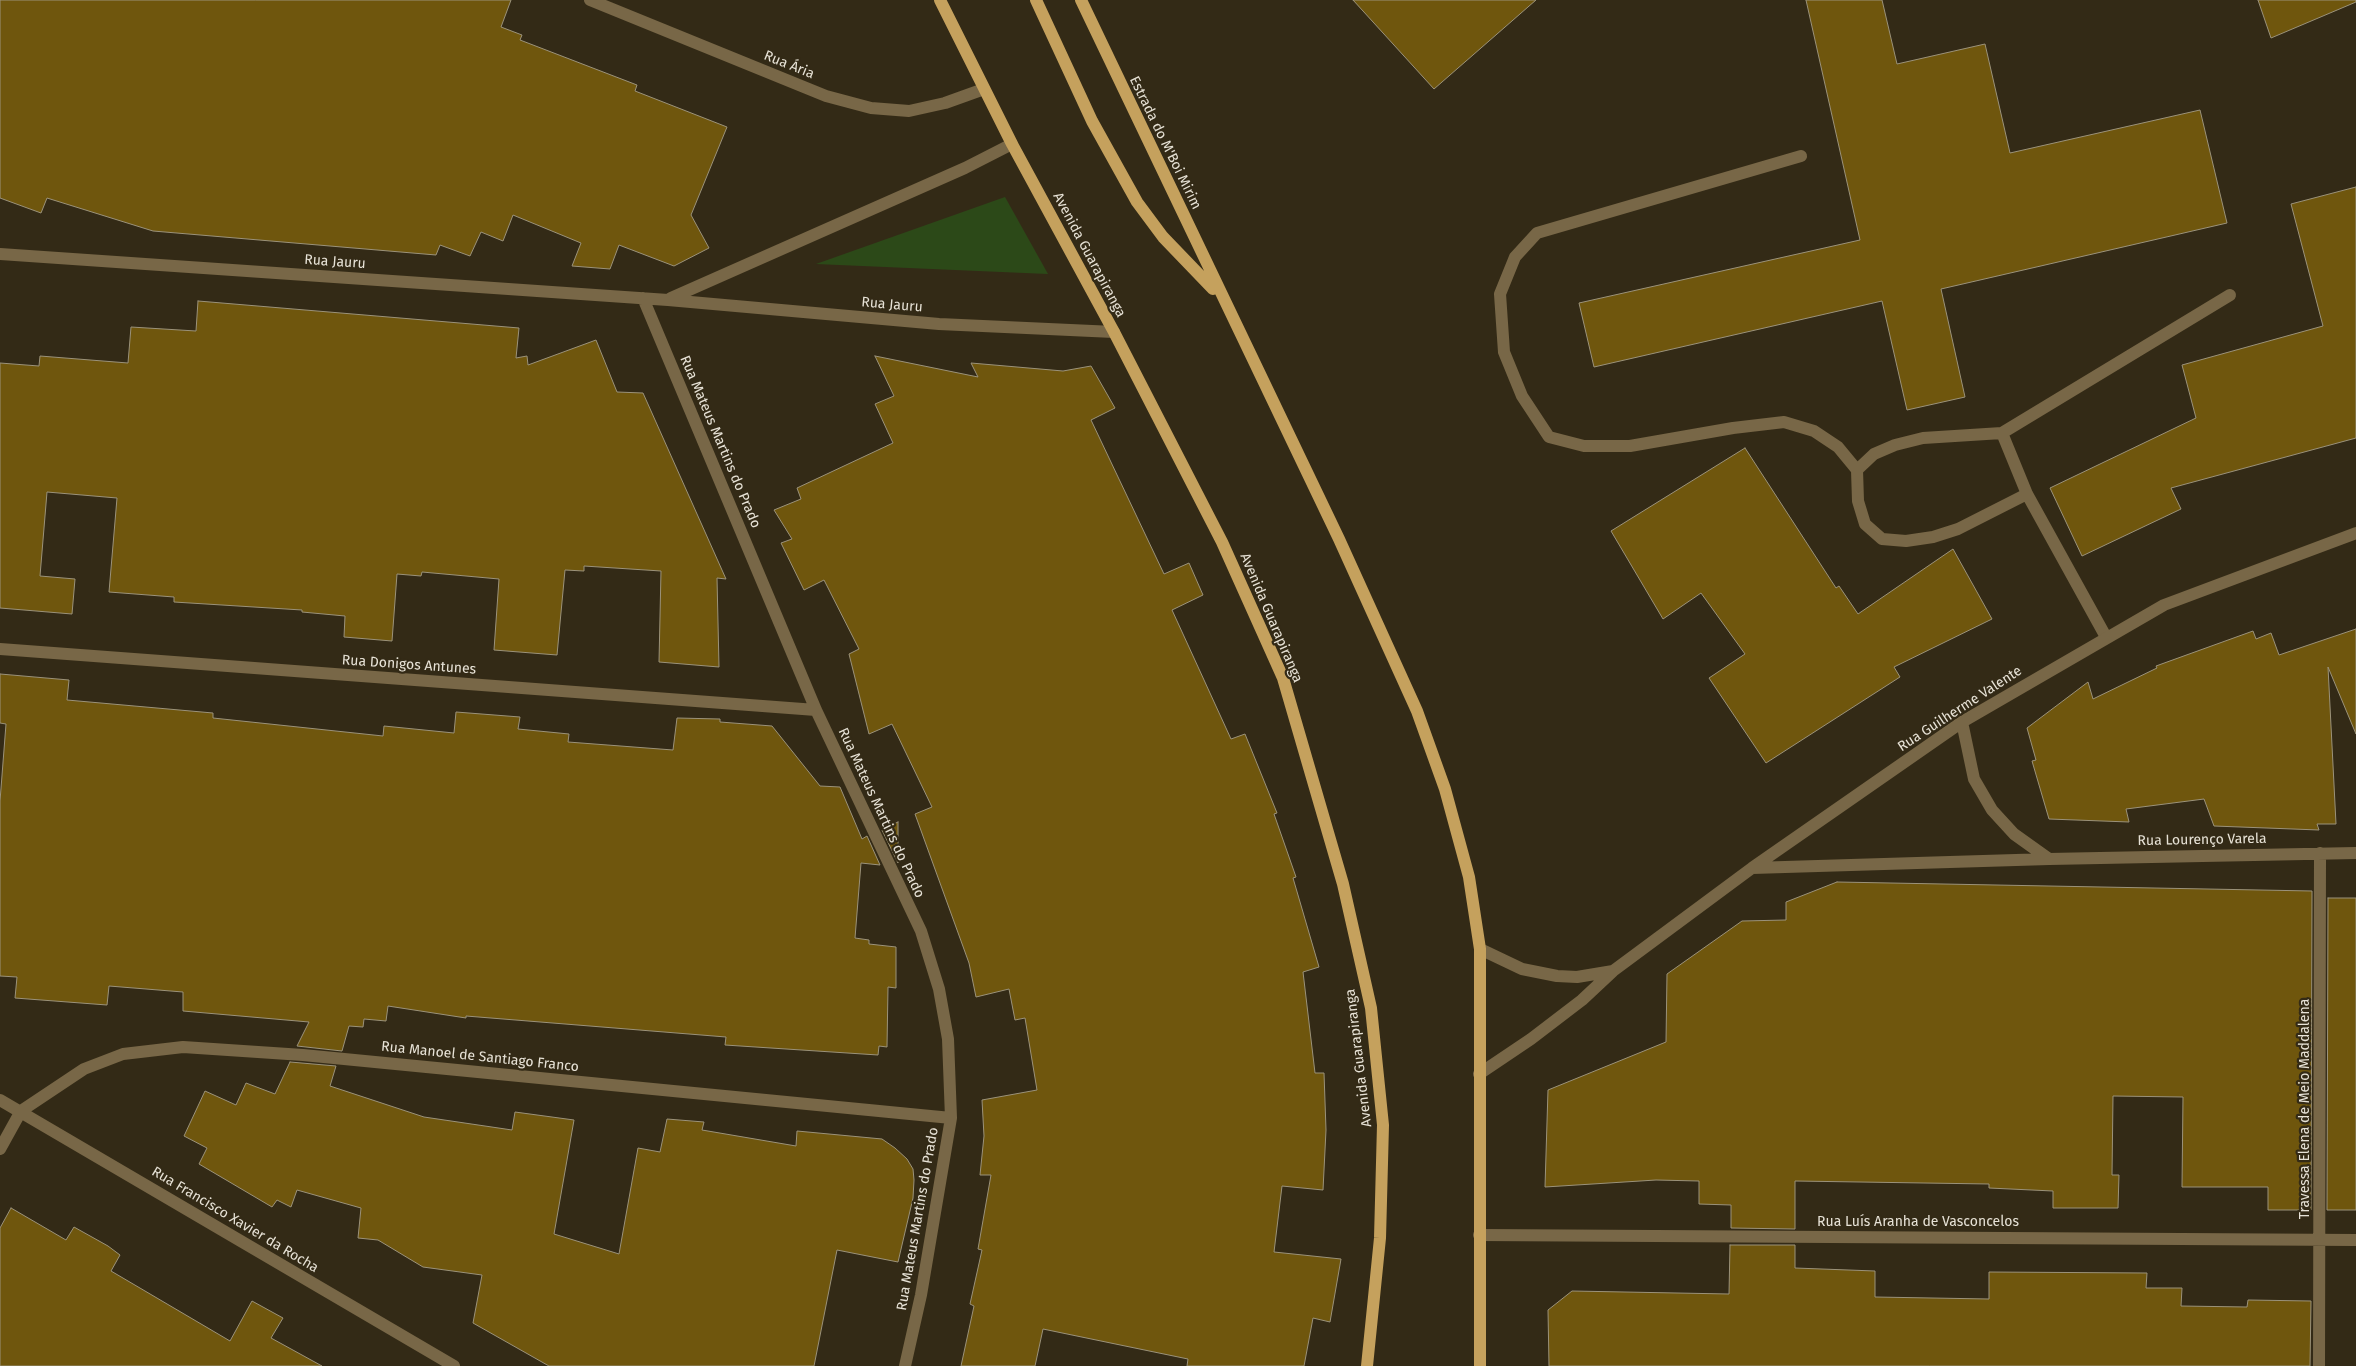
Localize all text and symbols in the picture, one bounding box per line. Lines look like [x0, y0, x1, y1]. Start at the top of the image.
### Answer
street label: Rua Ária [761, 47, 817, 83]
street label: Estrada do M'Boi Mirim [1125, 74, 1205, 212]
street label: Avenida Guarapiranga [1049, 190, 1129, 320]
street label: Rua Jauru [304, 251, 366, 273]
street label: Rua Jauru [861, 294, 923, 316]
street label: Rua Mateus Martins do Prado [676, 353, 764, 531]
street label: Avenida Guarapiranga [1236, 551, 1306, 685]
street label: Rua Donigos Antunes [341, 652, 477, 678]
street label: Rua Guilherme Valente [1895, 663, 2025, 755]
street label: Rua Mateus Martins do Prado [834, 725, 928, 901]
street label: Rua Lourenço Varela [2137, 830, 2267, 850]
street label: Avenida Guarapiranga [1342, 988, 1376, 1128]
street label: Travessa Elena de Meio Maddalena [2297, 999, 2313, 1219]
street label: Rua Manoel de Santiago Franco [380, 1038, 580, 1076]
street label: Rua Mateus Martins do Prado [894, 1126, 942, 1312]
street label: Rua Francisco Xavier da Rocha [149, 1163, 321, 1277]
street label: Rua Luís Aranha de Vasconcelos [1817, 1214, 2019, 1230]

